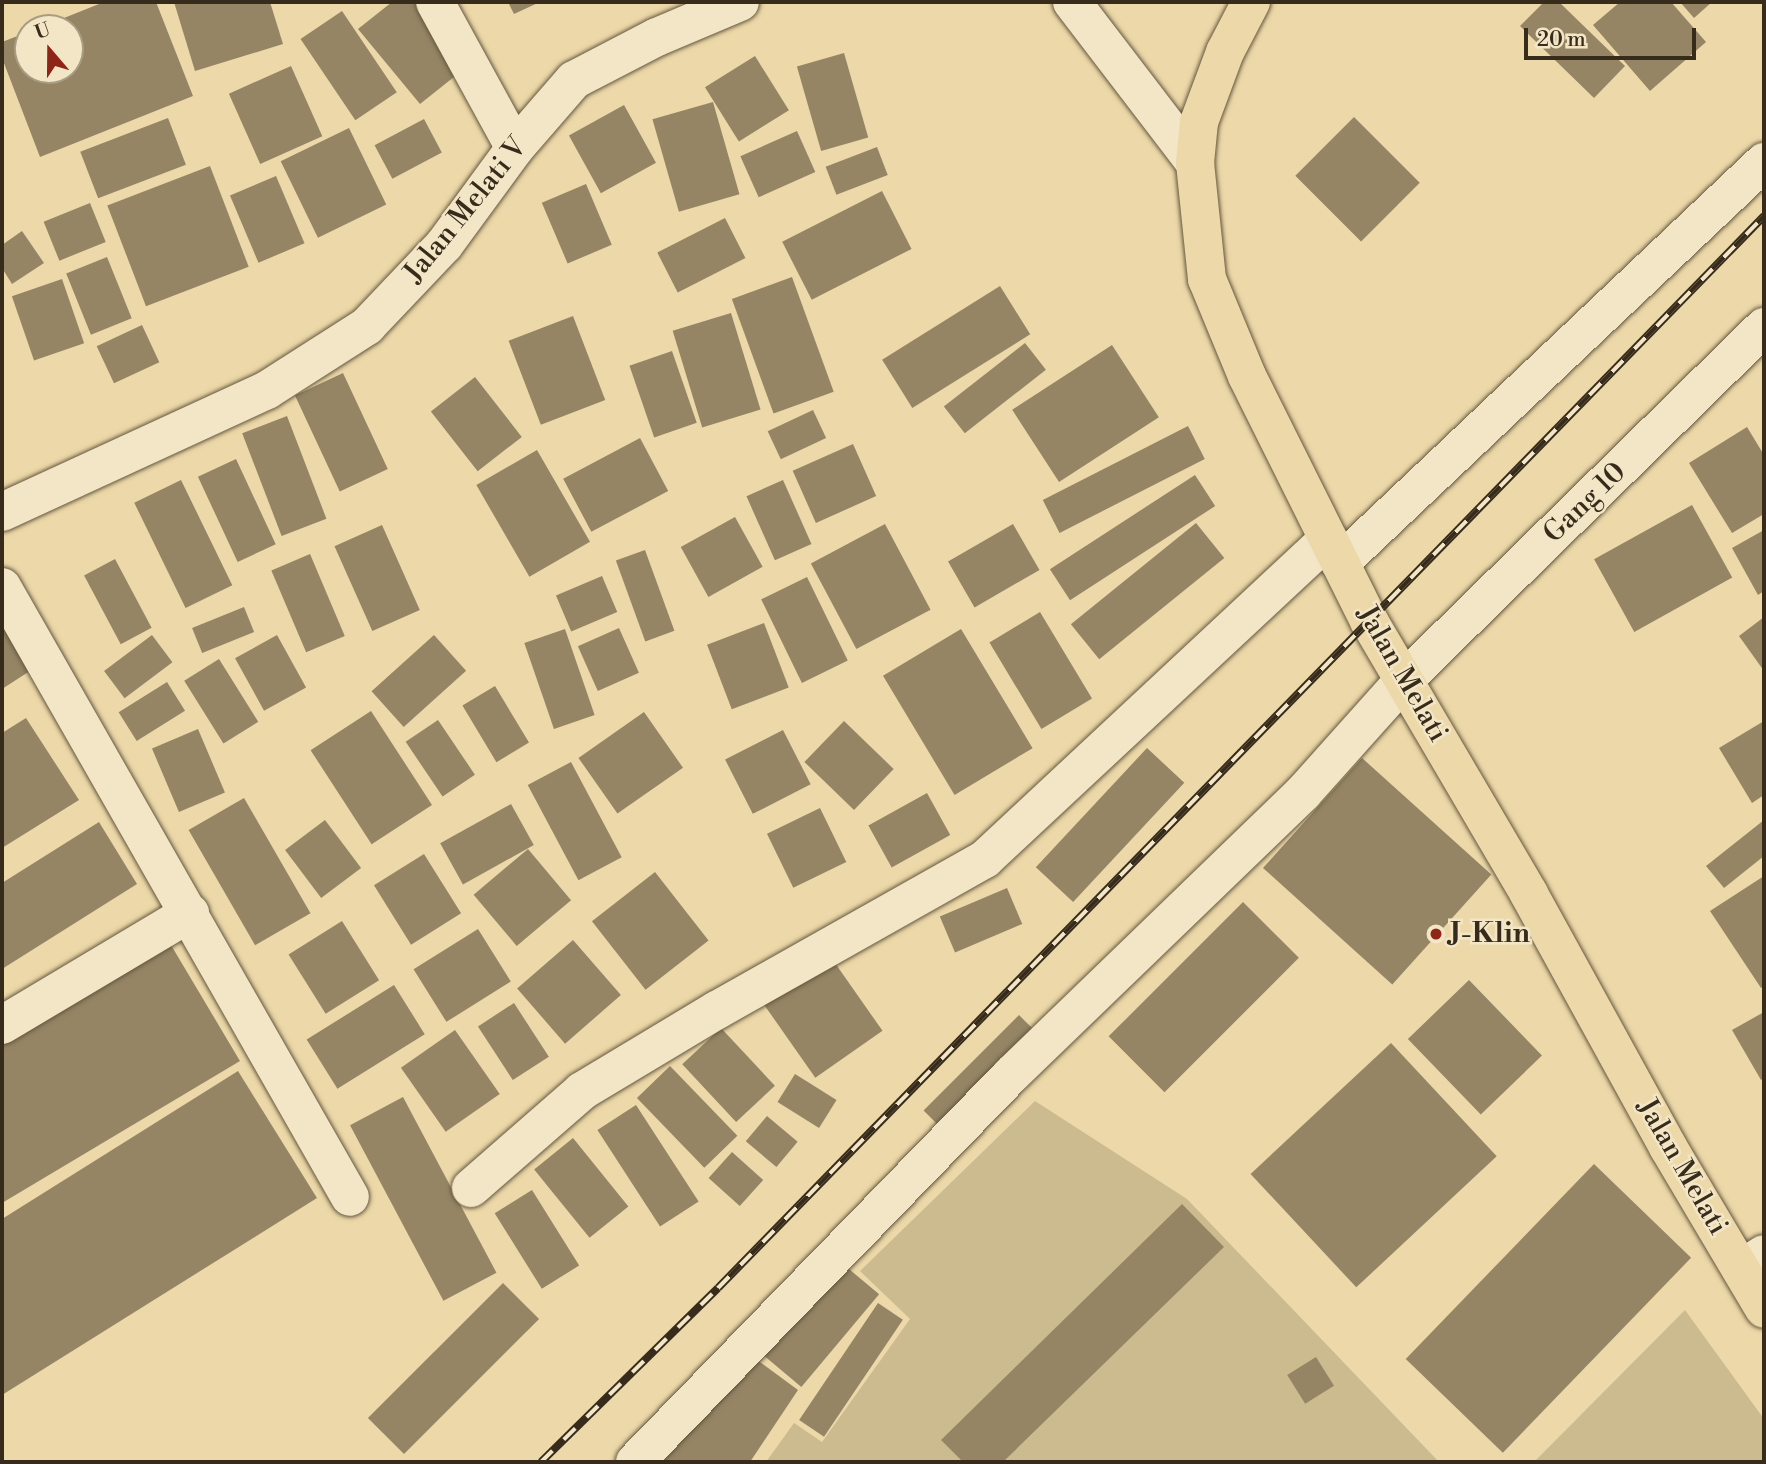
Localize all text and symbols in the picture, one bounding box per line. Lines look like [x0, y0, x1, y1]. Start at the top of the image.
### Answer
north arrow [14, 14, 84, 84]
scale bar [1528, 14, 1700, 58]
text: U [31, 17, 54, 45]
text: 20 m [1537, 27, 1586, 53]
street label: Jalan Melati V [397, 131, 535, 289]
street label: Gang 10 [1537, 456, 1633, 550]
street label: Jalan Melati [1350, 600, 1454, 748]
place label: J-Klin [1450, 917, 1530, 951]
marker: J-Klin [1428, 926, 1444, 942]
street label: Jalan Melati [1630, 1093, 1734, 1241]

